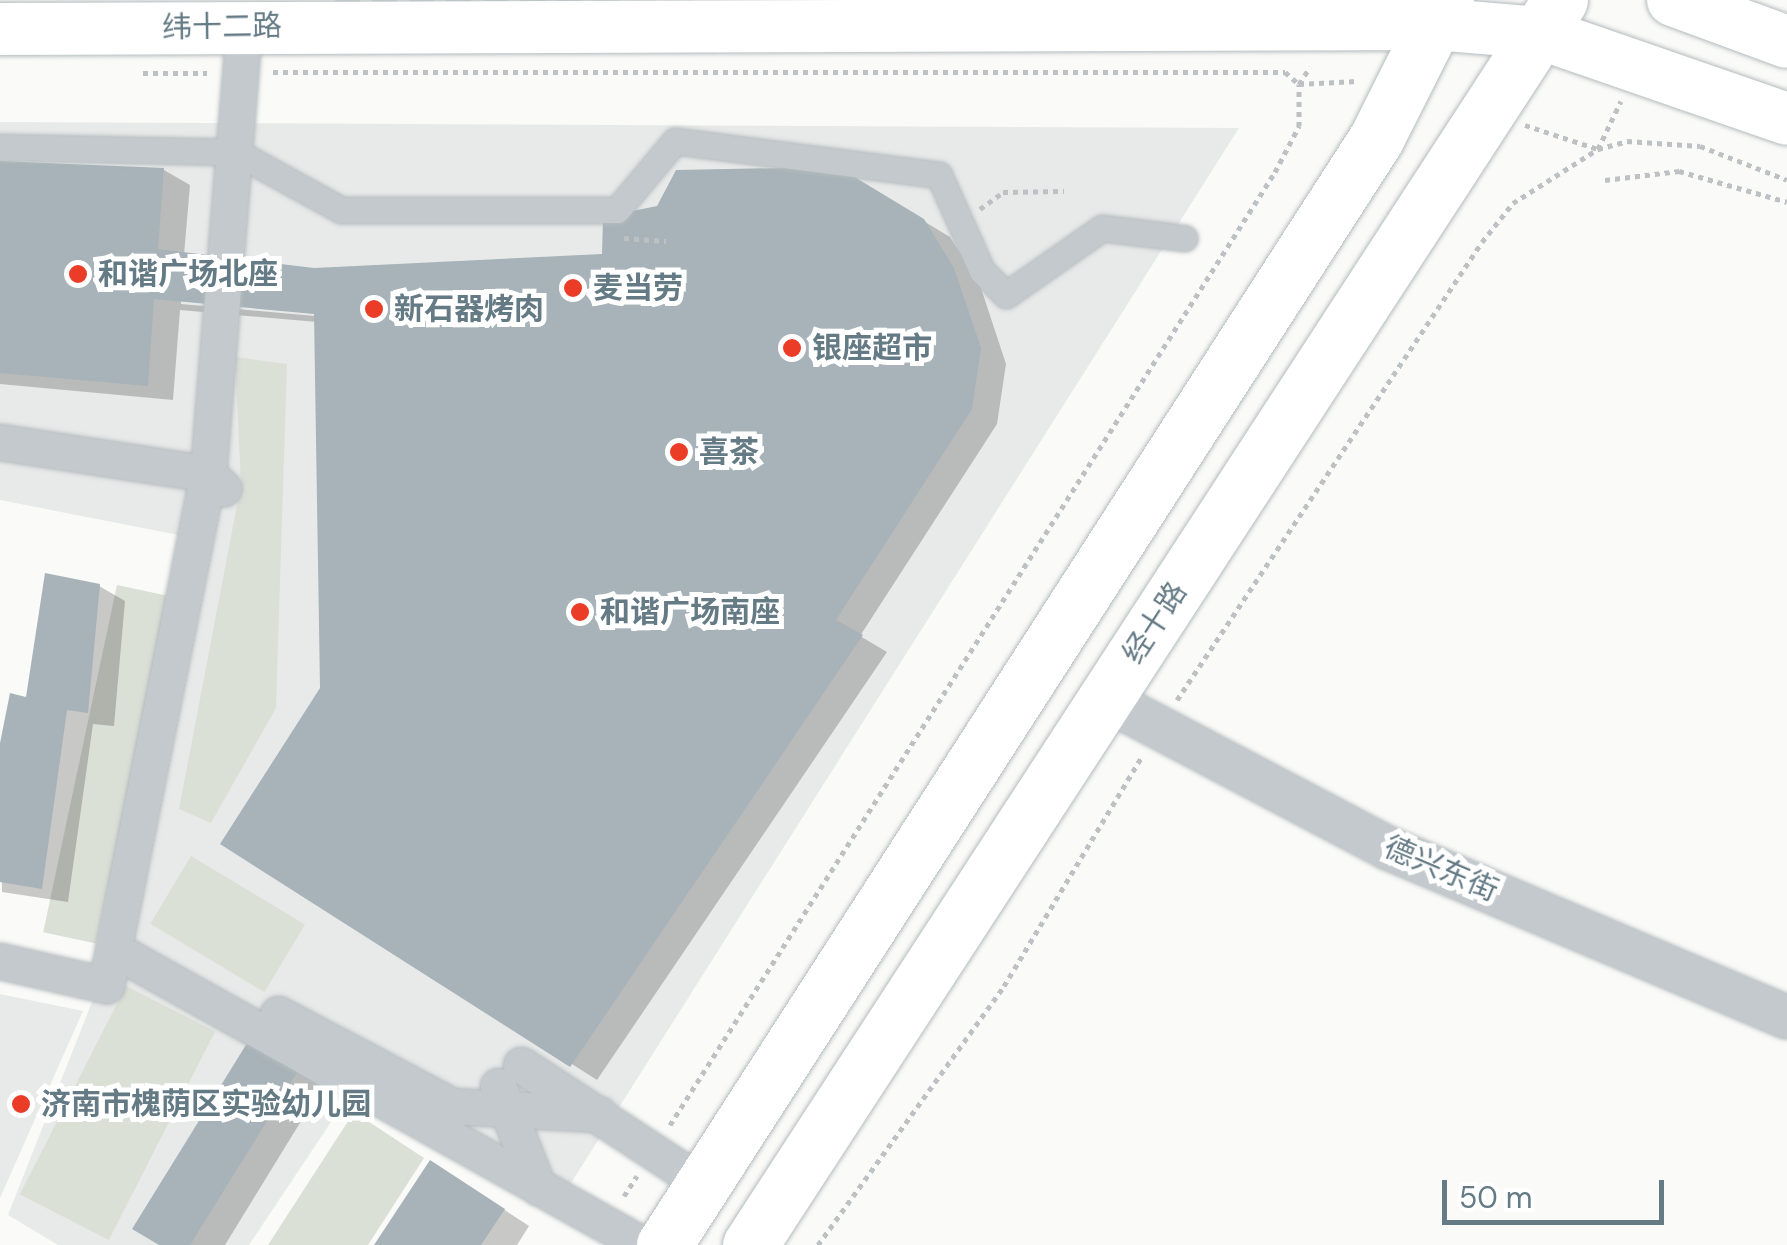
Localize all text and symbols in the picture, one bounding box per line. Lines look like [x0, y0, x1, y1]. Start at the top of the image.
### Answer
street label: 纬十二路 [162, 8, 282, 46]
place label: 和谐广场北座 [98, 256, 278, 292]
marker: 和谐广场北座 [67, 263, 89, 285]
place label: 麦当劳 [593, 270, 683, 306]
marker: 麦当劳 [562, 277, 584, 299]
place label: 新石器烤肉 [394, 291, 544, 327]
marker: 新石器烤肉 [363, 298, 385, 320]
place label: 银座超市 [812, 330, 932, 366]
marker: 银座超市 [781, 337, 803, 359]
place label: 喜茶 [699, 434, 759, 470]
marker: 喜茶 [668, 441, 690, 463]
street label: 经十路 [1115, 575, 1195, 671]
place label: 和谐广场南座 [600, 594, 780, 630]
marker: 和谐广场南座 [569, 601, 591, 623]
street label: 德兴东街 [1379, 829, 1503, 909]
place label: 济南市槐荫区实验幼儿园 [41, 1086, 371, 1122]
marker: 济南市槐荫区实验幼儿园 [10, 1093, 32, 1115]
scale bar [1447, 1160, 1670, 1222]
text: 50 m [1459, 1178, 1533, 1217]

